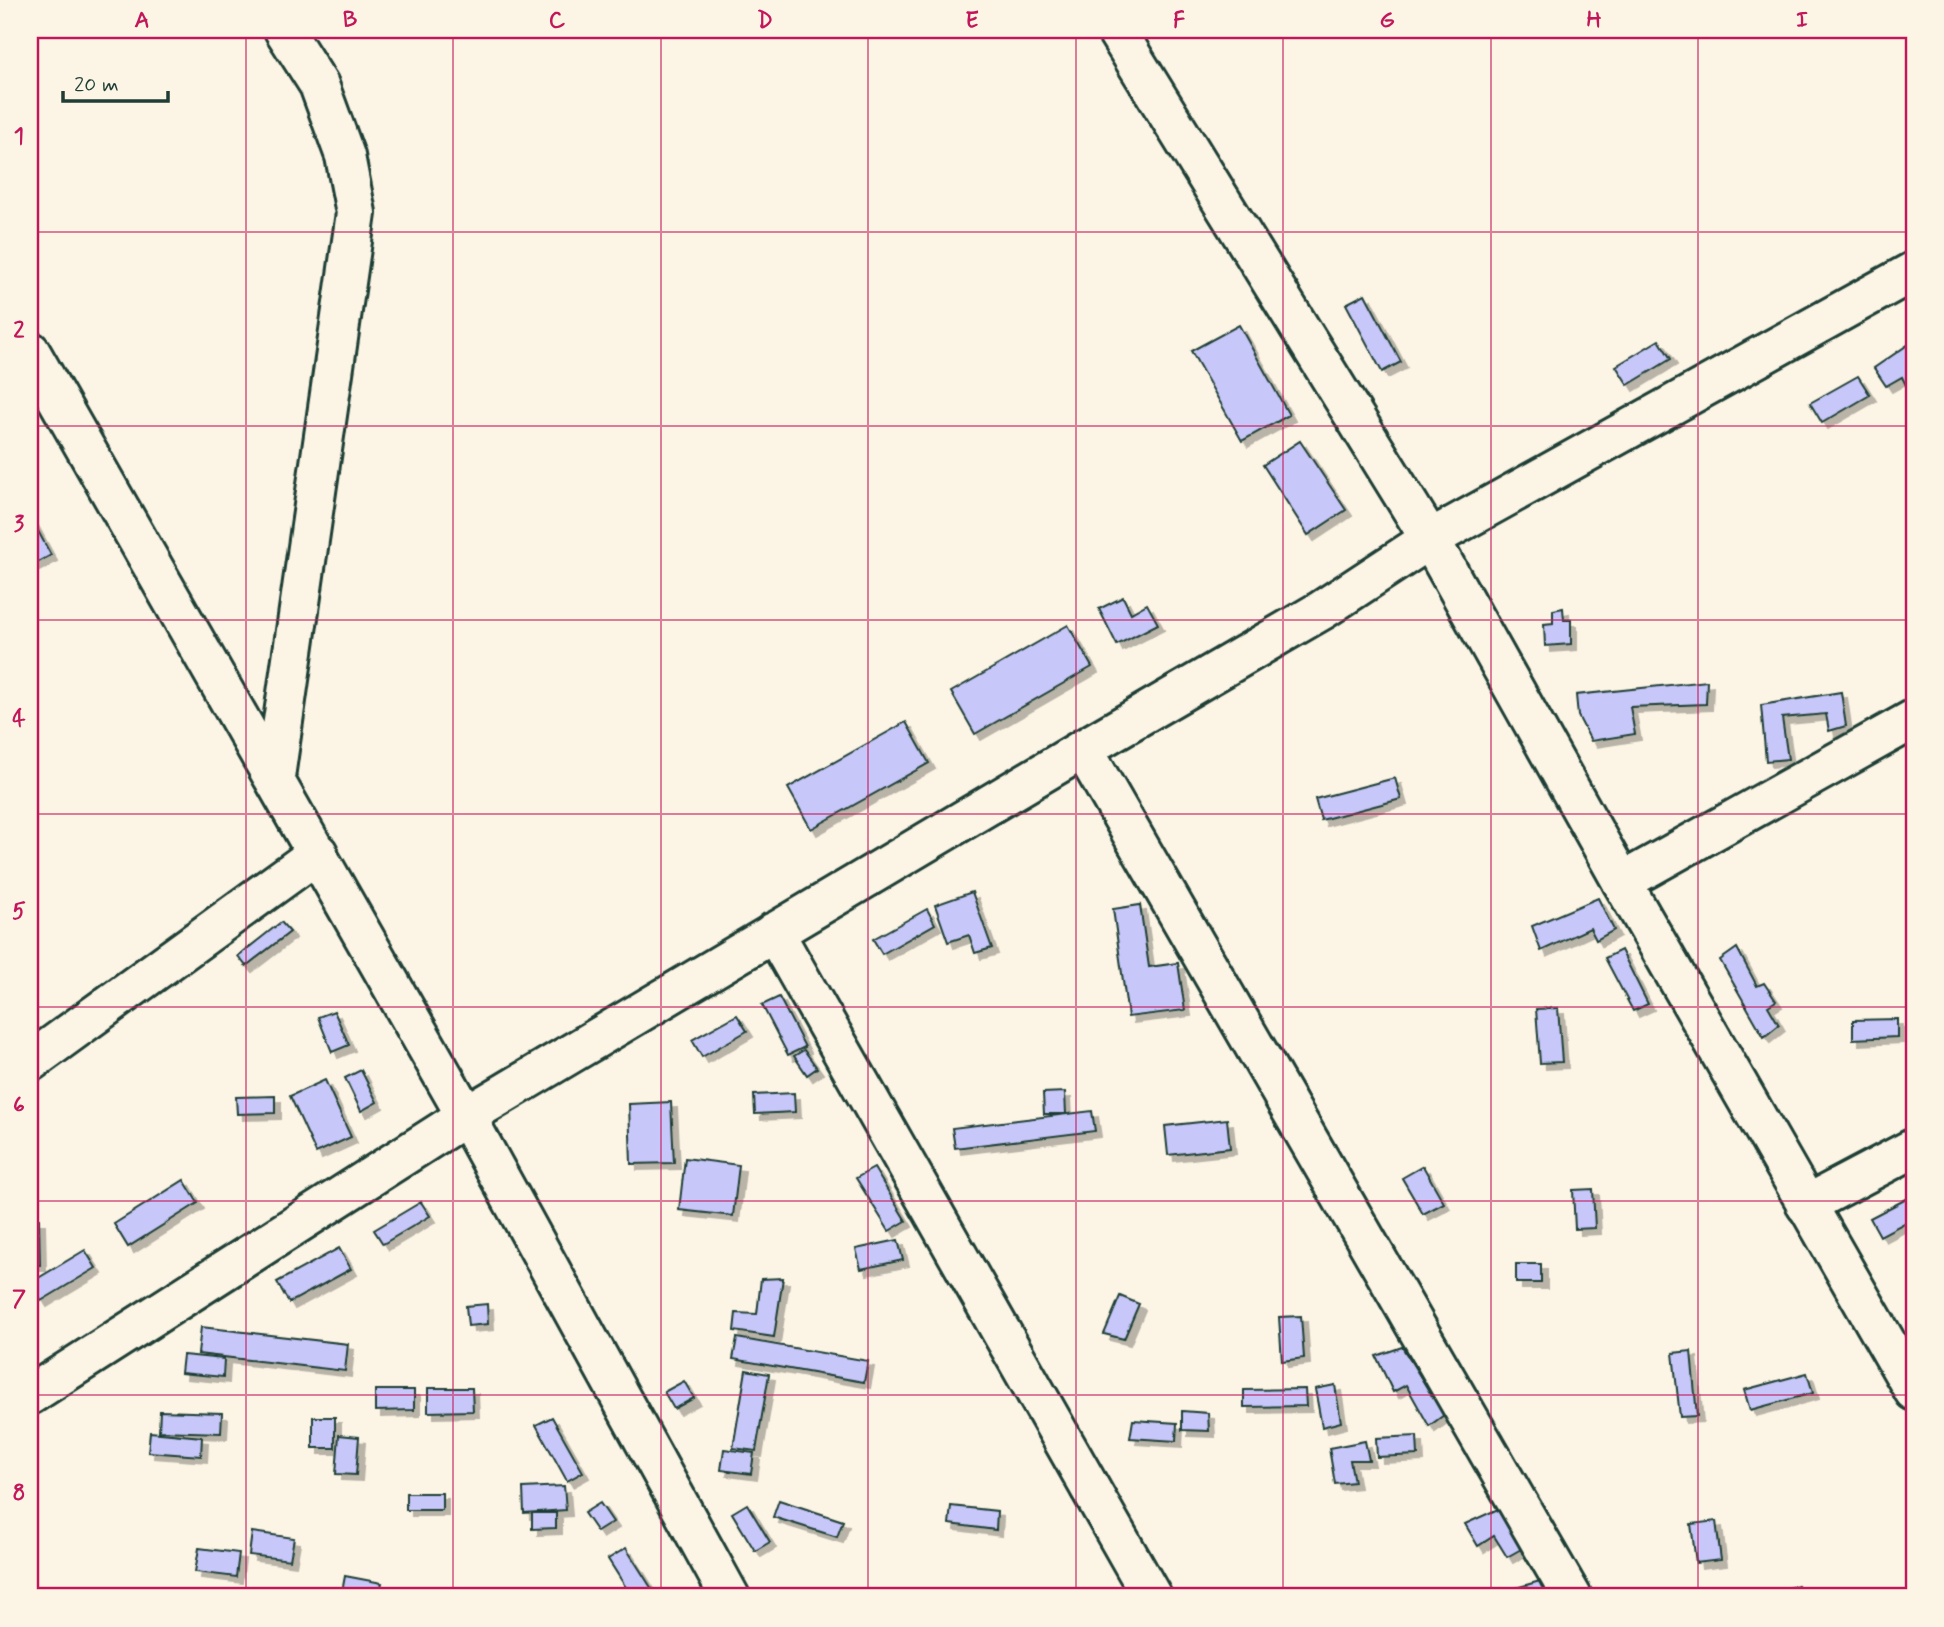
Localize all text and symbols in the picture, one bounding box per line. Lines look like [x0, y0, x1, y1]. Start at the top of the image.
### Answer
text: A [134, 6, 150, 36]
text: B [343, 6, 358, 36]
text: C [549, 6, 566, 36]
text: D [757, 6, 773, 36]
text: E [965, 6, 979, 36]
text: F [1173, 6, 1185, 36]
text: G [1379, 6, 1395, 36]
text: H [1586, 6, 1602, 36]
text: I [1796, 6, 1808, 36]
scale bar [63, 60, 168, 104]
text: 20 m [74, 71, 119, 99]
text: 1 [14, 122, 24, 152]
text: 2 [13, 316, 25, 346]
text: 3 [14, 510, 25, 540]
text: 4 [12, 704, 26, 734]
text: 5 [12, 897, 26, 927]
text: 6 [13, 1091, 25, 1121]
text: 7 [12, 1285, 26, 1315]
text: 8 [13, 1479, 25, 1509]

